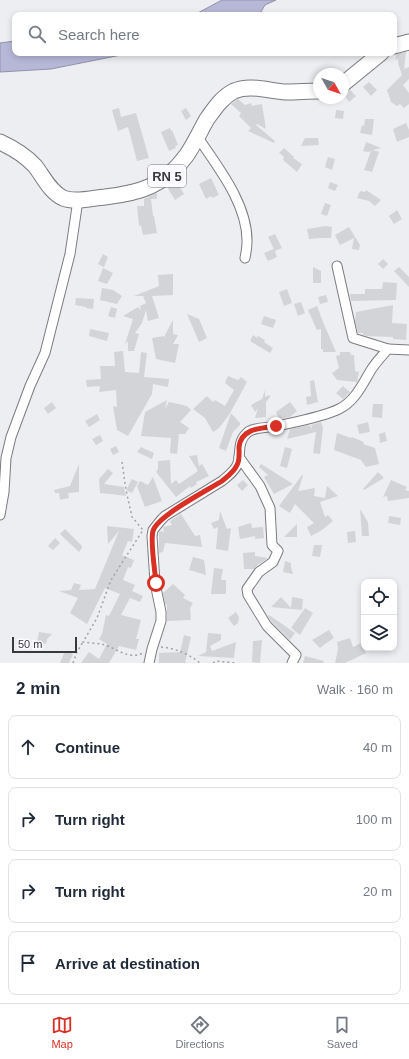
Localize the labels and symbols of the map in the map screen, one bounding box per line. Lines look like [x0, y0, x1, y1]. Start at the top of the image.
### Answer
north arrow [313, 68, 349, 104]
road number: RN 5 [148, 165, 186, 187]
route end [267, 417, 285, 435]
route start [147, 574, 165, 592]
scale bar [12, 635, 77, 654]

